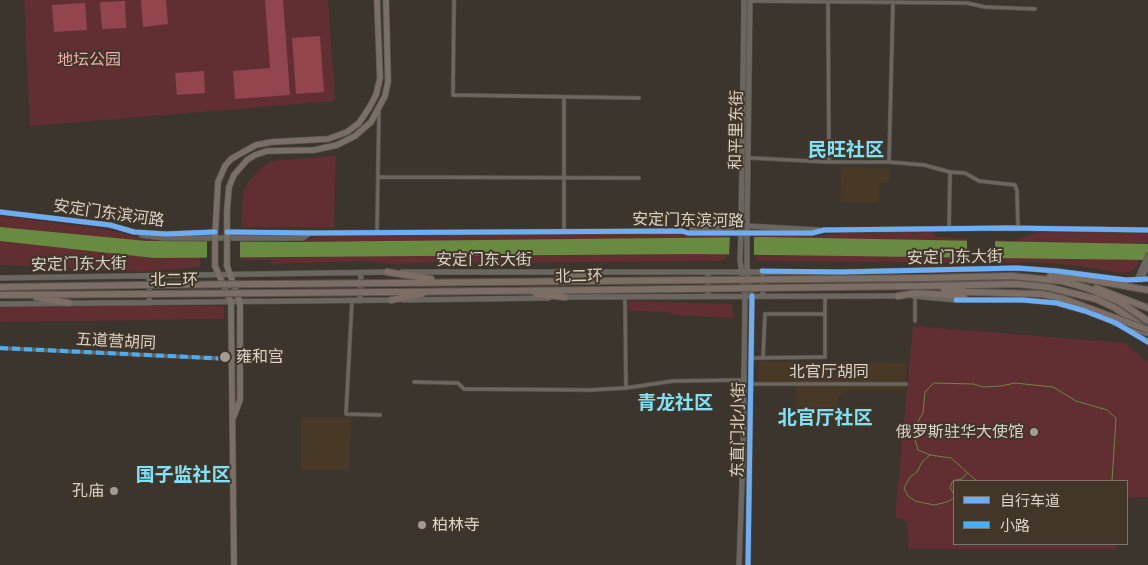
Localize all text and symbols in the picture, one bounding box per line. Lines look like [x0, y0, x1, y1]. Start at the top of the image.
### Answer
park label: 地坛公园 [57, 50, 121, 70]
street label: 和平里东街 [726, 90, 746, 170]
district label: 民旺社区 [808, 139, 884, 161]
street label: 安定门东滨河路 [52, 196, 166, 230]
street label: 安定门东滨河路 [632, 209, 744, 231]
street label: 安定门东大街 [907, 247, 1003, 267]
street label: 安定门东大街 [436, 250, 532, 270]
street label: 安定门东大街 [31, 254, 127, 274]
street label: 北二环 [555, 266, 603, 286]
street label: 北二环 [150, 270, 198, 290]
street label: 五道营胡同 [76, 329, 156, 353]
place label: 雍和宫 [236, 347, 284, 367]
marker: 雍和宫 [218, 350, 232, 364]
street label: 北官厅胡同 [789, 362, 869, 382]
street label: 东直门北小街 [728, 382, 748, 478]
district label: 青龙社区 [637, 392, 713, 414]
district label: 北官厅社区 [778, 407, 872, 429]
place label: 俄罗斯驻华大使馆 [896, 422, 1024, 442]
marker: 俄罗斯驻华大使馆 [1028, 426, 1040, 438]
district label: 国子监社区 [136, 464, 230, 486]
legend [953, 480, 1128, 545]
place label: 孔庙 [72, 481, 104, 501]
marker: 孔庙 [108, 485, 120, 497]
text: 自行车道 [1000, 491, 1060, 509]
place label: 柏林寺 [432, 515, 480, 535]
text: 小路 [1000, 516, 1030, 534]
marker: 柏林寺 [416, 519, 428, 531]

